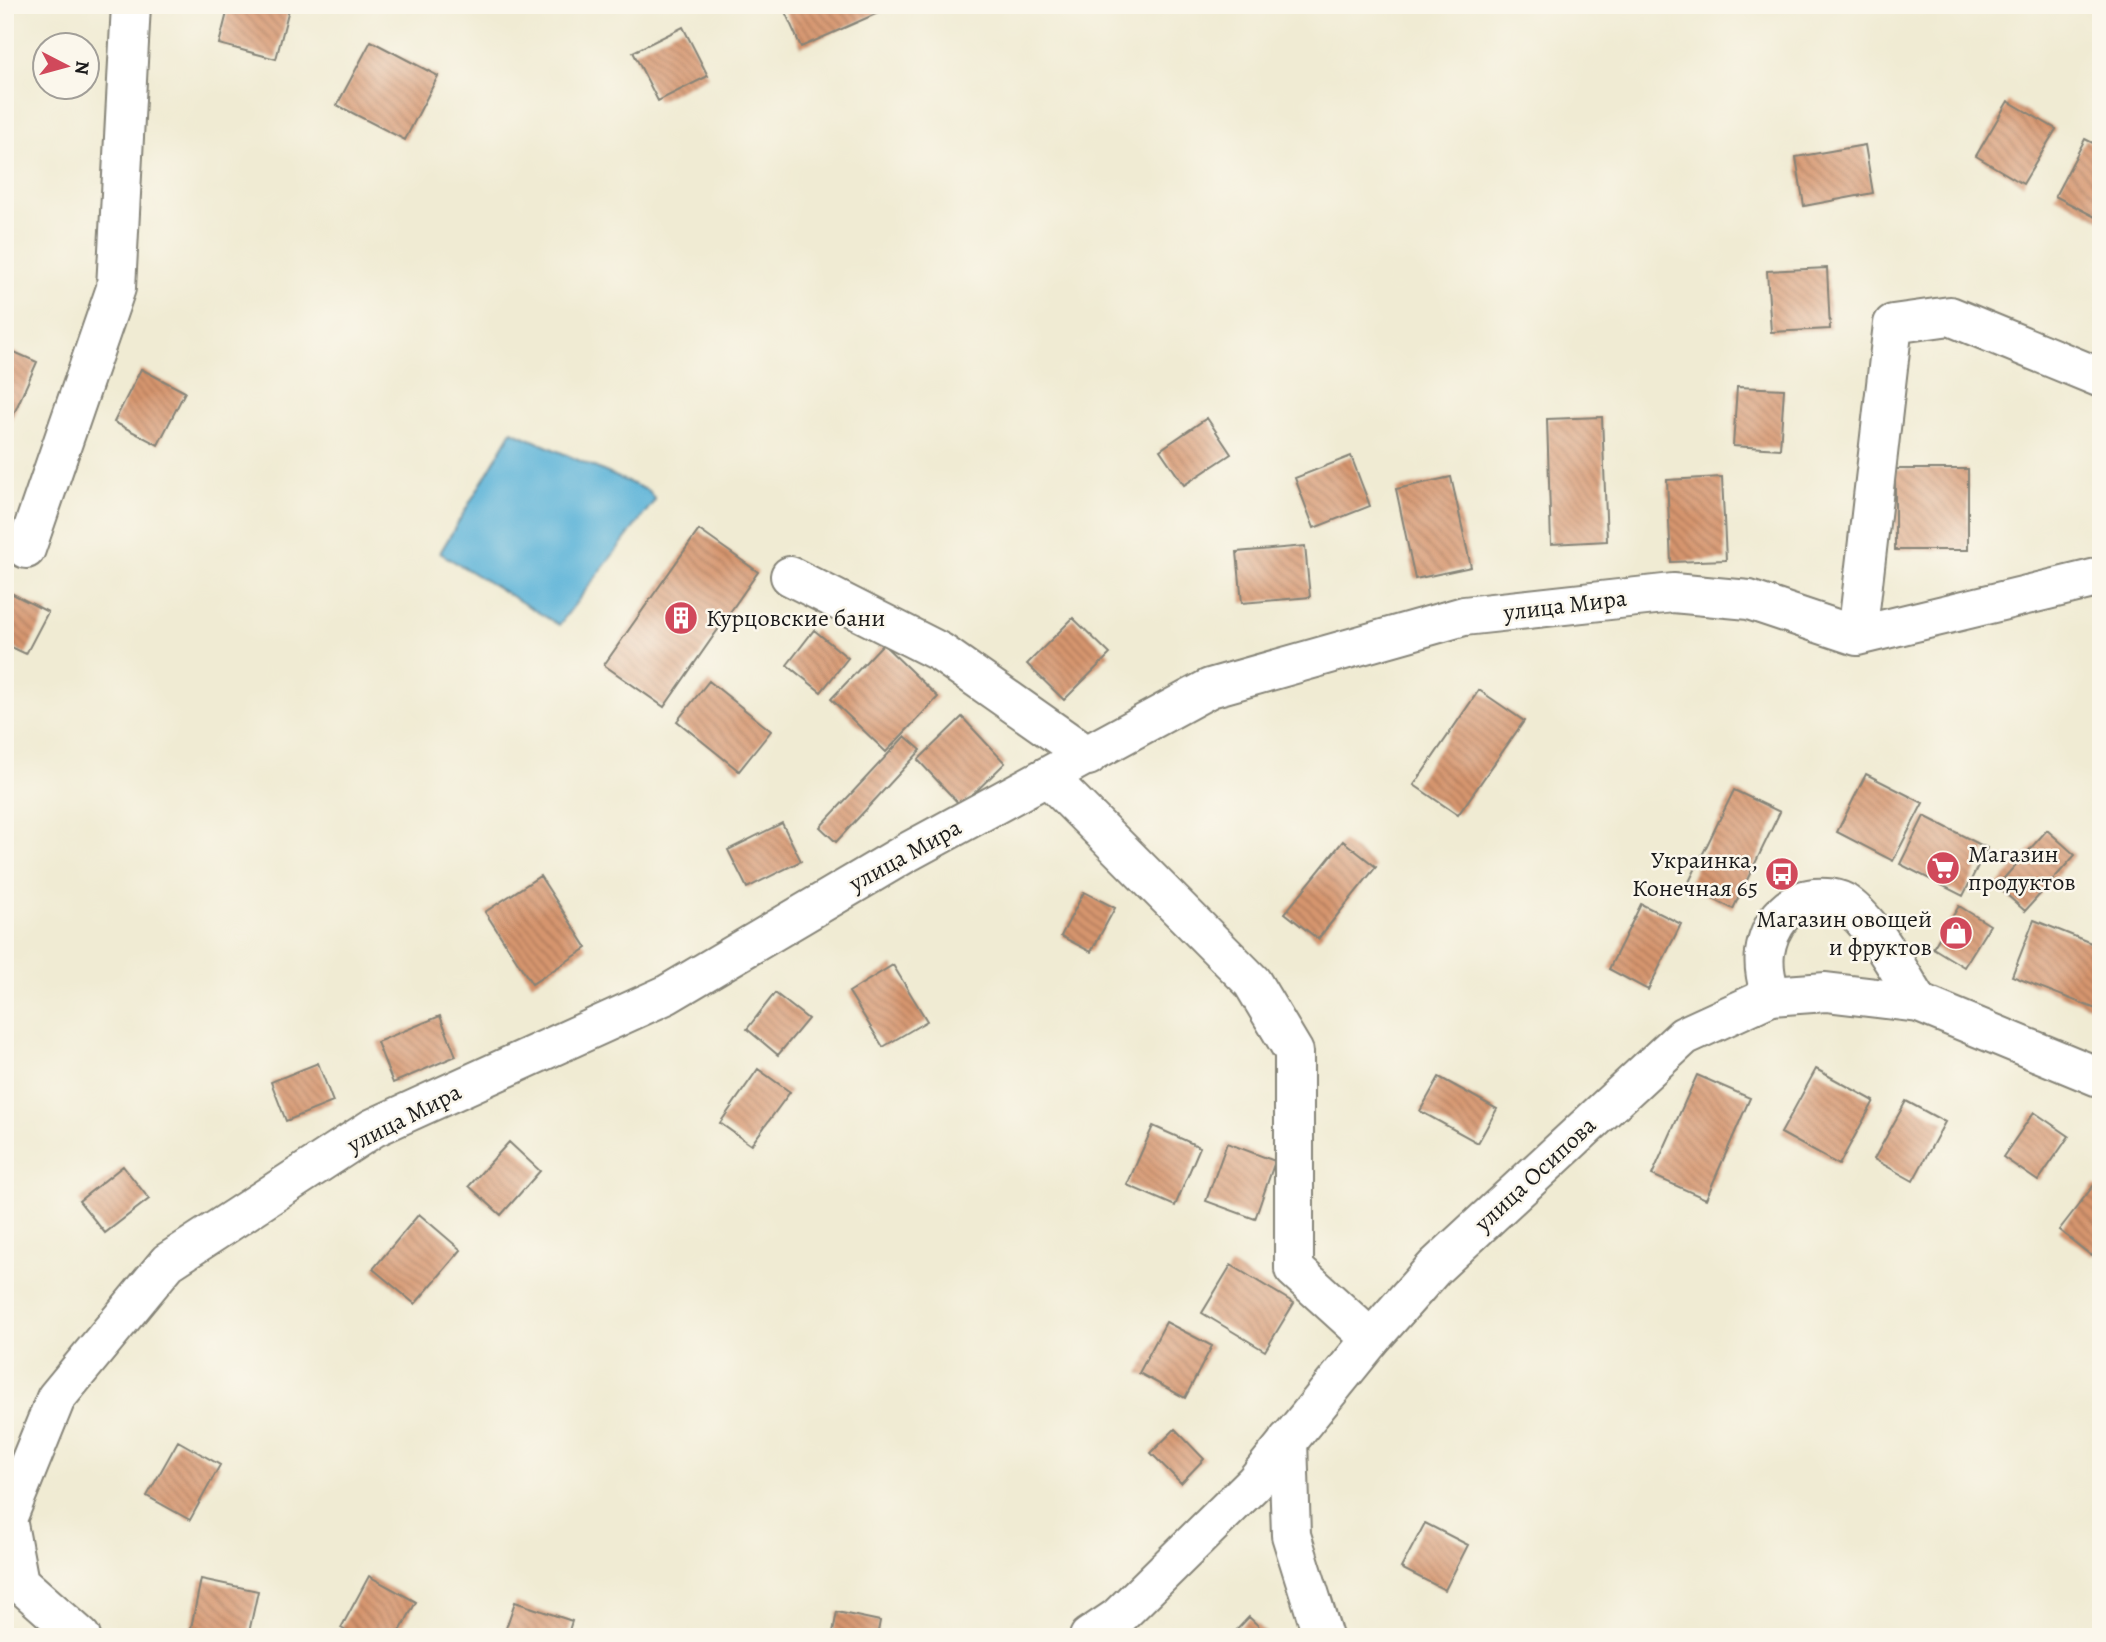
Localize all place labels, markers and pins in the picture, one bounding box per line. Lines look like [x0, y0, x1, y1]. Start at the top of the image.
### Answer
building icon: Курцовские бани [662, 599, 700, 637]
place label: Курцовские бани [706, 602, 885, 634]
place label: Магазин продуктов [1968, 838, 2076, 898]
place label: Украинка, Конечная 65 [1632, 844, 1758, 904]
supermarket icon: Магазин продуктов [1924, 849, 1962, 887]
bus stop icon: Украинка, Конечная 65 [1763, 855, 1801, 893]
place label: Магазин овощей и фруктов [1756, 903, 1932, 963]
shop icon: Магазин овощей и фруктов [1937, 914, 1975, 952]

